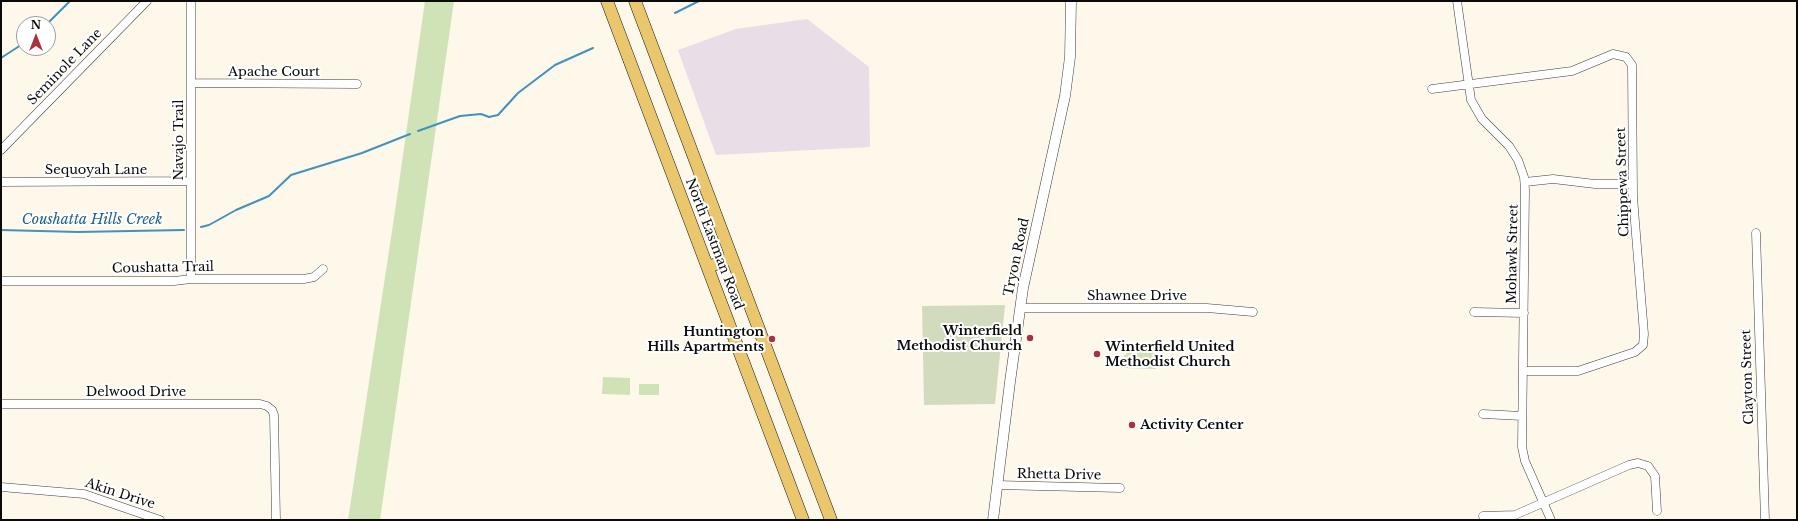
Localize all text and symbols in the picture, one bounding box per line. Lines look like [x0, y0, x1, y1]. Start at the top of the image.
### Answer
north arrow [16, 16, 56, 56]
text: N [31, 18, 41, 32]
street label: Seminole Lane [25, 26, 105, 108]
street label: Apache Court [228, 64, 320, 80]
street label: Navajo Trail [171, 100, 187, 180]
street label: Chippewa Street [1613, 127, 1633, 237]
street label: Sequoyah Lane [45, 162, 147, 178]
street label: North Eastman Road [682, 176, 746, 312]
street label: Mohawk Street [1504, 204, 1522, 304]
water label: Coushatta Hills Creek [22, 212, 162, 228]
street label: Tryon Road [1001, 216, 1033, 298]
street label: Coushatta Trail [112, 259, 214, 277]
street label: Shawnee Drive [1087, 288, 1187, 304]
place label: Winterfield Methodist Church [897, 323, 1022, 354]
place label: Huntington Hills Apartments [647, 324, 764, 355]
street label: Clayton Street [1739, 329, 1757, 425]
marker: Winterfield Methodist Church [1025, 333, 1035, 343]
marker: Huntington Hills Apartments [767, 334, 777, 344]
place label: Winterfield United Methodist Church [1105, 339, 1234, 370]
marker: Winterfield United Methodist Church [1092, 349, 1102, 359]
street label: Delwood Drive [86, 384, 186, 400]
place label: Activity Center [1140, 417, 1244, 433]
marker: Activity Center [1127, 420, 1137, 430]
street label: Rhetta Drive [1017, 466, 1101, 484]
street label: Akin Drive [83, 475, 157, 513]

